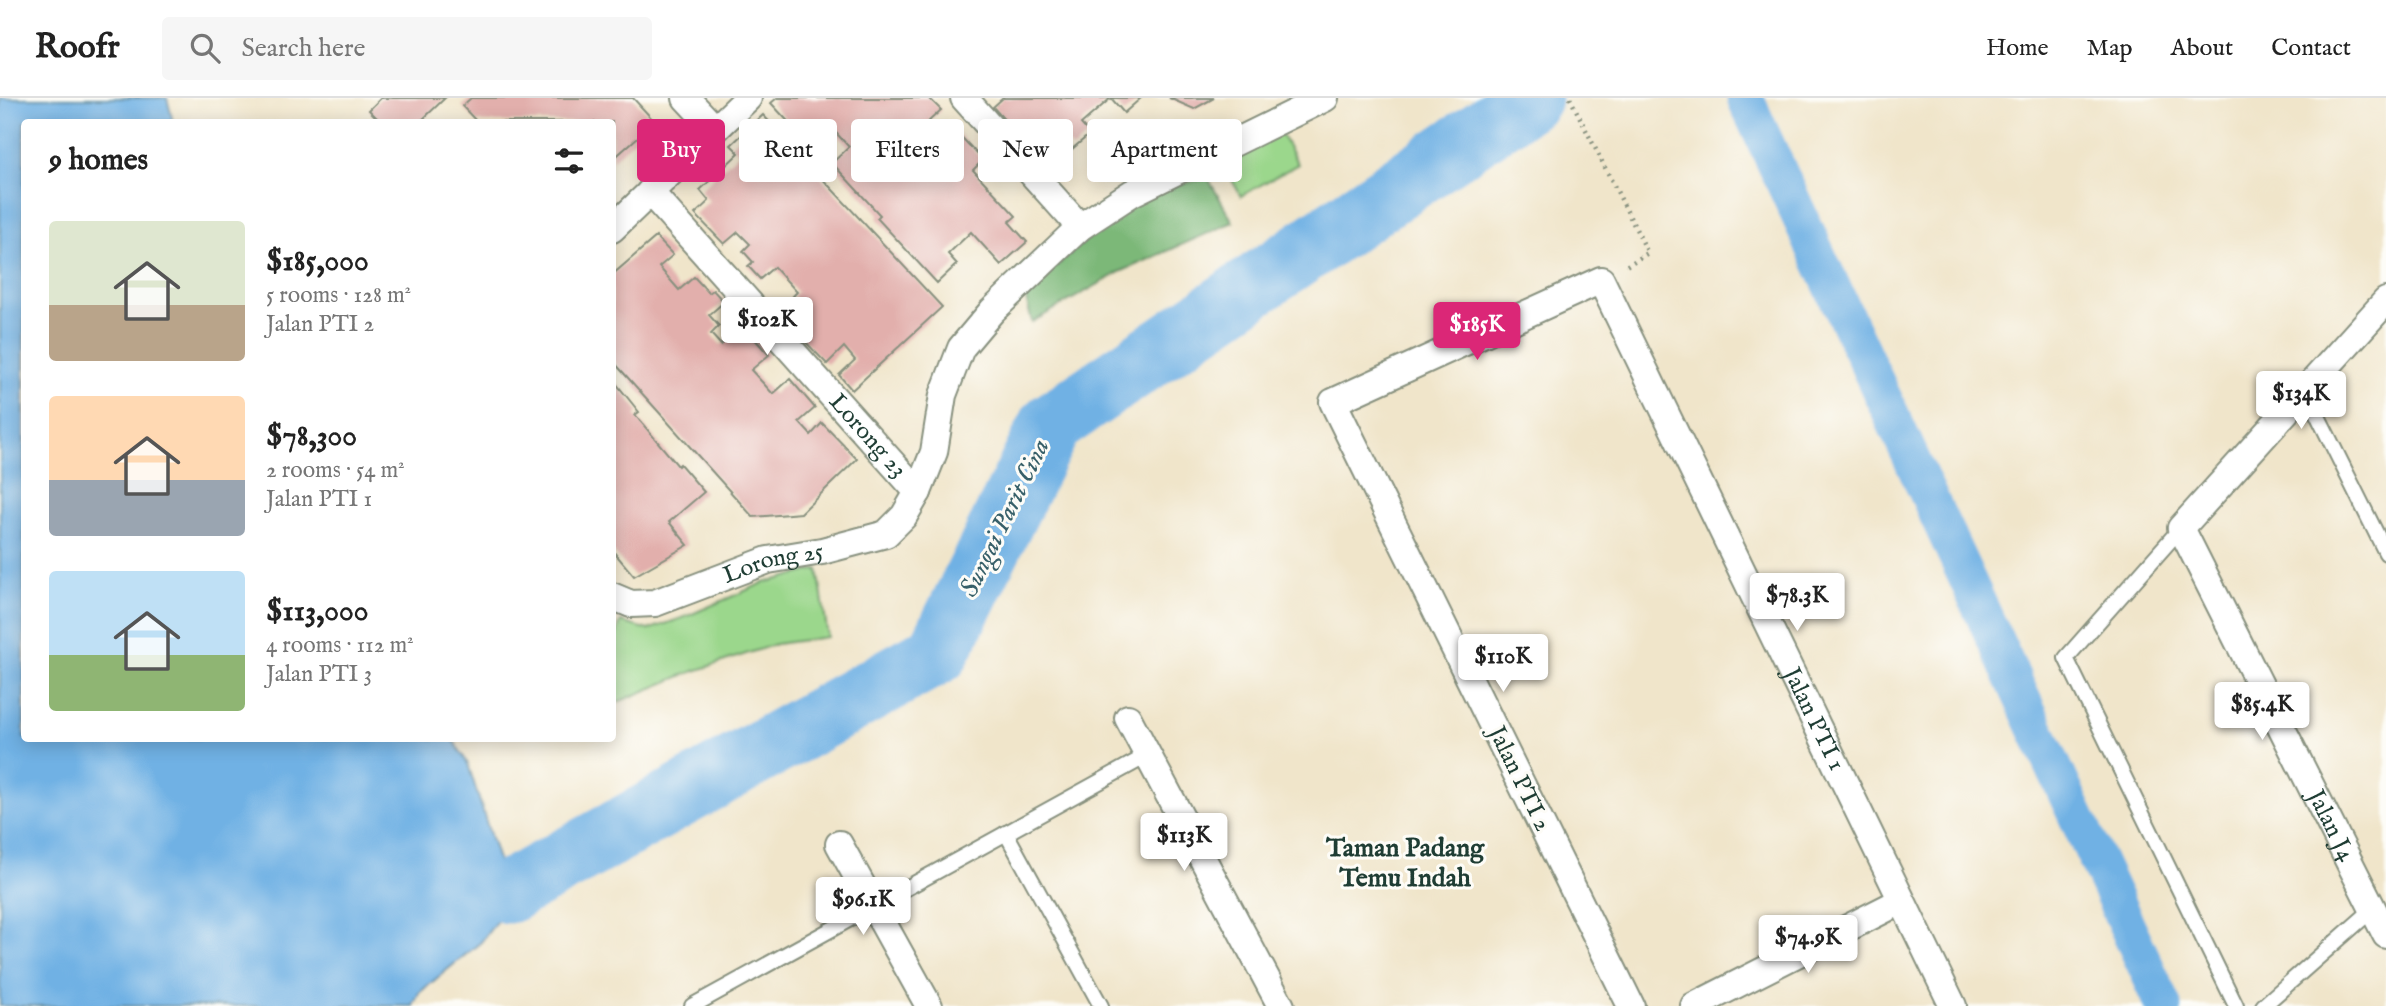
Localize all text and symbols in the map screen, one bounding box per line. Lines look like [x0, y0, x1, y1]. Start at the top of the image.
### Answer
search box [162, 17, 652, 80]
text: Roofr [35, 27, 120, 69]
icon: search [186, 29, 224, 67]
text: Search here [242, 32, 365, 65]
text: Home [1986, 33, 2049, 64]
text: Map [2087, 33, 2133, 64]
text: About [2171, 33, 2233, 64]
text: Contact [2271, 33, 2351, 64]
chip: Buy [637, 119, 725, 182]
chip: Rent [739, 119, 837, 182]
chip: Filters [851, 119, 964, 182]
chip: New [978, 119, 1073, 182]
chip: Apartment [1087, 119, 1242, 182]
text: 9 homes [49, 142, 148, 180]
icon: filters [550, 142, 588, 180]
text: $185,000 [266, 243, 369, 281]
icon: home [105, 249, 189, 333]
text: 5 rooms · 128 m² [266, 281, 411, 310]
pin: $102K [718, 298, 816, 357]
pin: $185K [1428, 302, 1526, 362]
text: $102K [737, 305, 797, 334]
text: Jalan PTI 2 [266, 310, 374, 339]
text: $185K [1449, 310, 1505, 339]
pin: $134K [2252, 372, 2350, 431]
text: $134K [2272, 379, 2330, 408]
street label: Lorong 23 [822, 387, 914, 485]
text: $78,300 [266, 418, 357, 456]
icon: home [105, 424, 189, 508]
water label: Sungai Parit Cina [953, 434, 1058, 603]
text: 2 rooms · 54 m² [266, 456, 405, 485]
text: Jalan PTI 1 [266, 485, 372, 514]
street label: Lorong 25 [719, 535, 826, 591]
pin: $78.3K [1740, 574, 1854, 633]
text: $78.3K [1766, 581, 1828, 610]
text: $113,000 [266, 593, 368, 631]
icon: home [105, 599, 189, 683]
text: 4 rooms · 112 m² [266, 631, 414, 660]
pin: $110K [1454, 634, 1552, 694]
text: $110K [1474, 642, 1532, 671]
text: Jalan PTI 3 [266, 660, 372, 689]
street label: Jalan PTI 1 [1774, 660, 1852, 776]
pin: $85.4K [2205, 682, 2319, 742]
text: $85.4K [2230, 690, 2294, 719]
street label: Jalan PTI 2 [1479, 719, 1558, 837]
street label: Jalan J4 [2299, 782, 2362, 867]
pin: $113K [1135, 814, 1233, 873]
text: $113K [1156, 821, 1212, 850]
district label: Taman Padang Temu Indah [1325, 832, 1485, 895]
pin: $96.1K [806, 878, 920, 937]
text: $96.1K [832, 885, 894, 914]
pin: $74.9K [1751, 916, 1865, 975]
text: $74.9K [1775, 923, 1841, 952]

